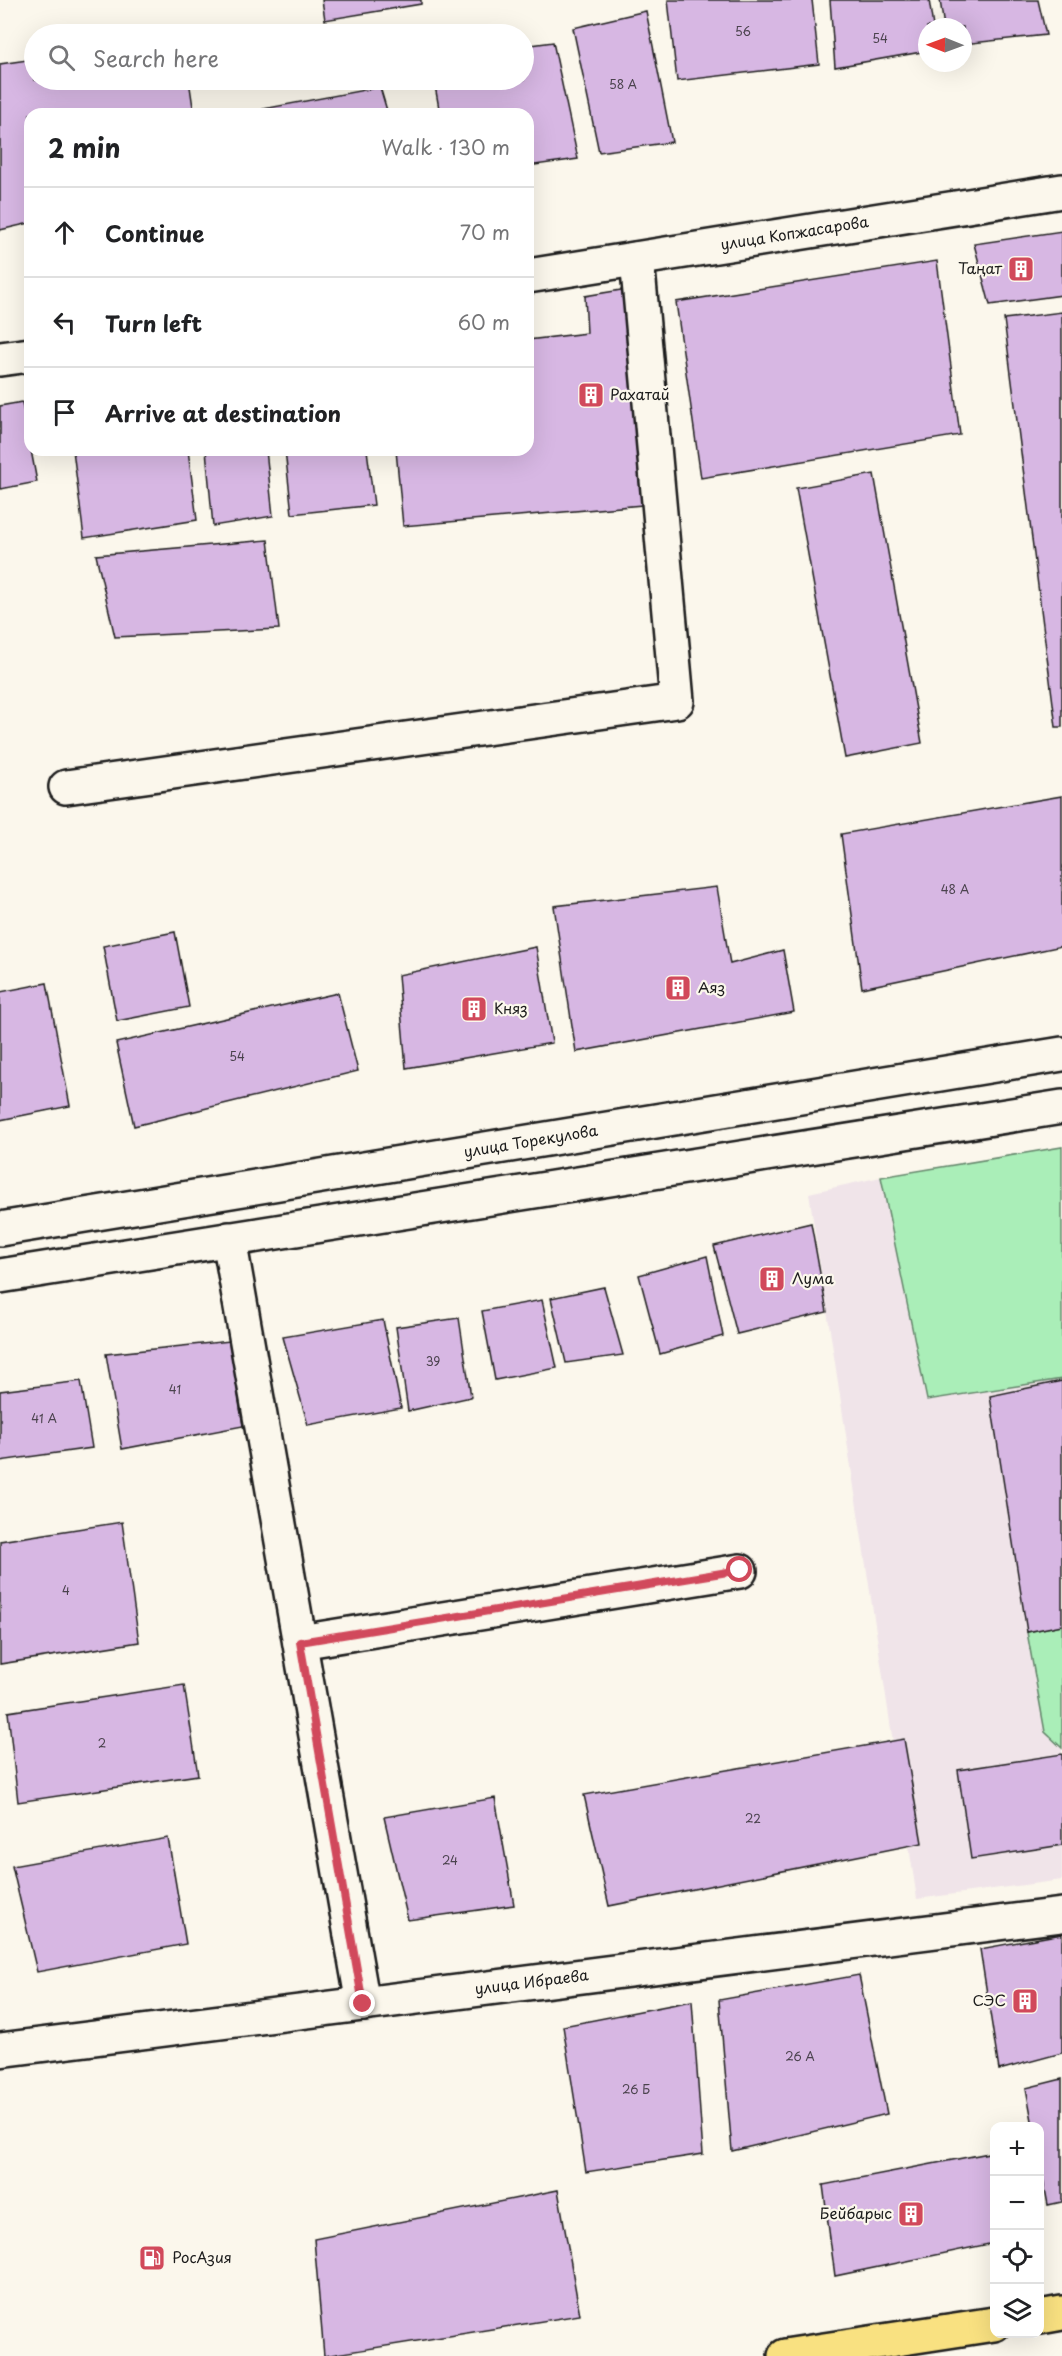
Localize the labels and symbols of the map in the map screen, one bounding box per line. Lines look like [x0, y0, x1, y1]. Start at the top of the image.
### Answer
north arrow [918, 18, 972, 72]
house number: 56 [735, 22, 751, 40]
house number: 54 [872, 29, 888, 47]
house number: 58 А [609, 75, 637, 93]
street label: улица Копжасарова [719, 209, 871, 255]
building icon: Таңат [1006, 254, 1036, 284]
place label: Таңат [958, 256, 1003, 279]
building icon: Рахатай [576, 380, 606, 410]
place label: Рахатай [610, 382, 670, 405]
house number: 48 А [941, 880, 969, 898]
building icon: Аяз [663, 973, 693, 1003]
place label: Аяз [698, 975, 725, 998]
building icon: Княз [459, 994, 489, 1024]
place label: Княз [494, 996, 528, 1019]
house number: 54 [229, 1047, 245, 1065]
street label: улица Торекулова [462, 1118, 600, 1162]
building icon: Лума [757, 1264, 787, 1294]
place label: Лума [792, 1266, 834, 1289]
house number: 39 [426, 1352, 440, 1370]
house number: 41 [169, 1380, 181, 1398]
house number: 41 А [31, 1409, 57, 1427]
route start [726, 1556, 752, 1582]
house number: 4 [62, 1581, 70, 1599]
house number: 2 [98, 1734, 106, 1752]
house number: 22 [745, 1809, 761, 1827]
house number: 24 [442, 1851, 458, 1869]
street label: улица Ибраева [473, 1962, 590, 2000]
building icon: СЭС [1010, 1986, 1040, 2016]
place label: СЭС [972, 1988, 1006, 2011]
route end [349, 1990, 375, 2016]
house number: 26 А [785, 2047, 815, 2065]
house number: 26 Б [622, 2080, 650, 2098]
building icon: Бейбарыс [896, 2199, 926, 2229]
place label: Бейбарыс [820, 2201, 892, 2224]
fuel station icon: РосАзия [137, 2243, 167, 2273]
place label: РосАзия [172, 2245, 232, 2268]

